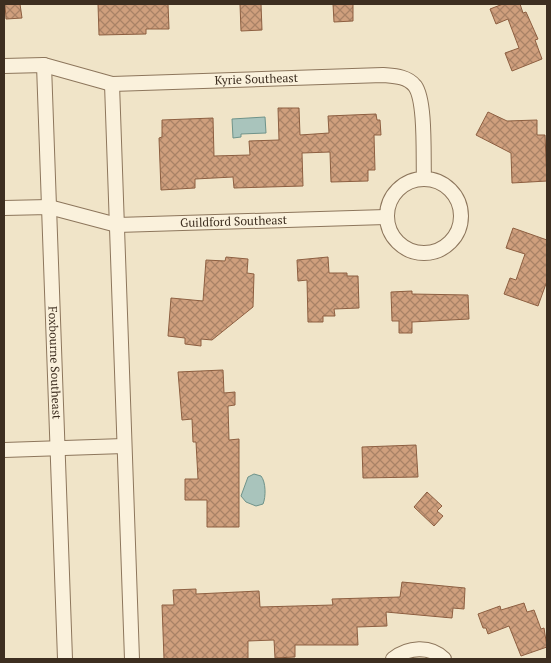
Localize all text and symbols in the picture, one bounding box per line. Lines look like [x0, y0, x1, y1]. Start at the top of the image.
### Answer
street label: Kyrie Southeast [214, 70, 299, 88]
street label: Guildford Southeast [180, 212, 288, 230]
street label: Foxbourne Southeast [46, 306, 65, 420]

